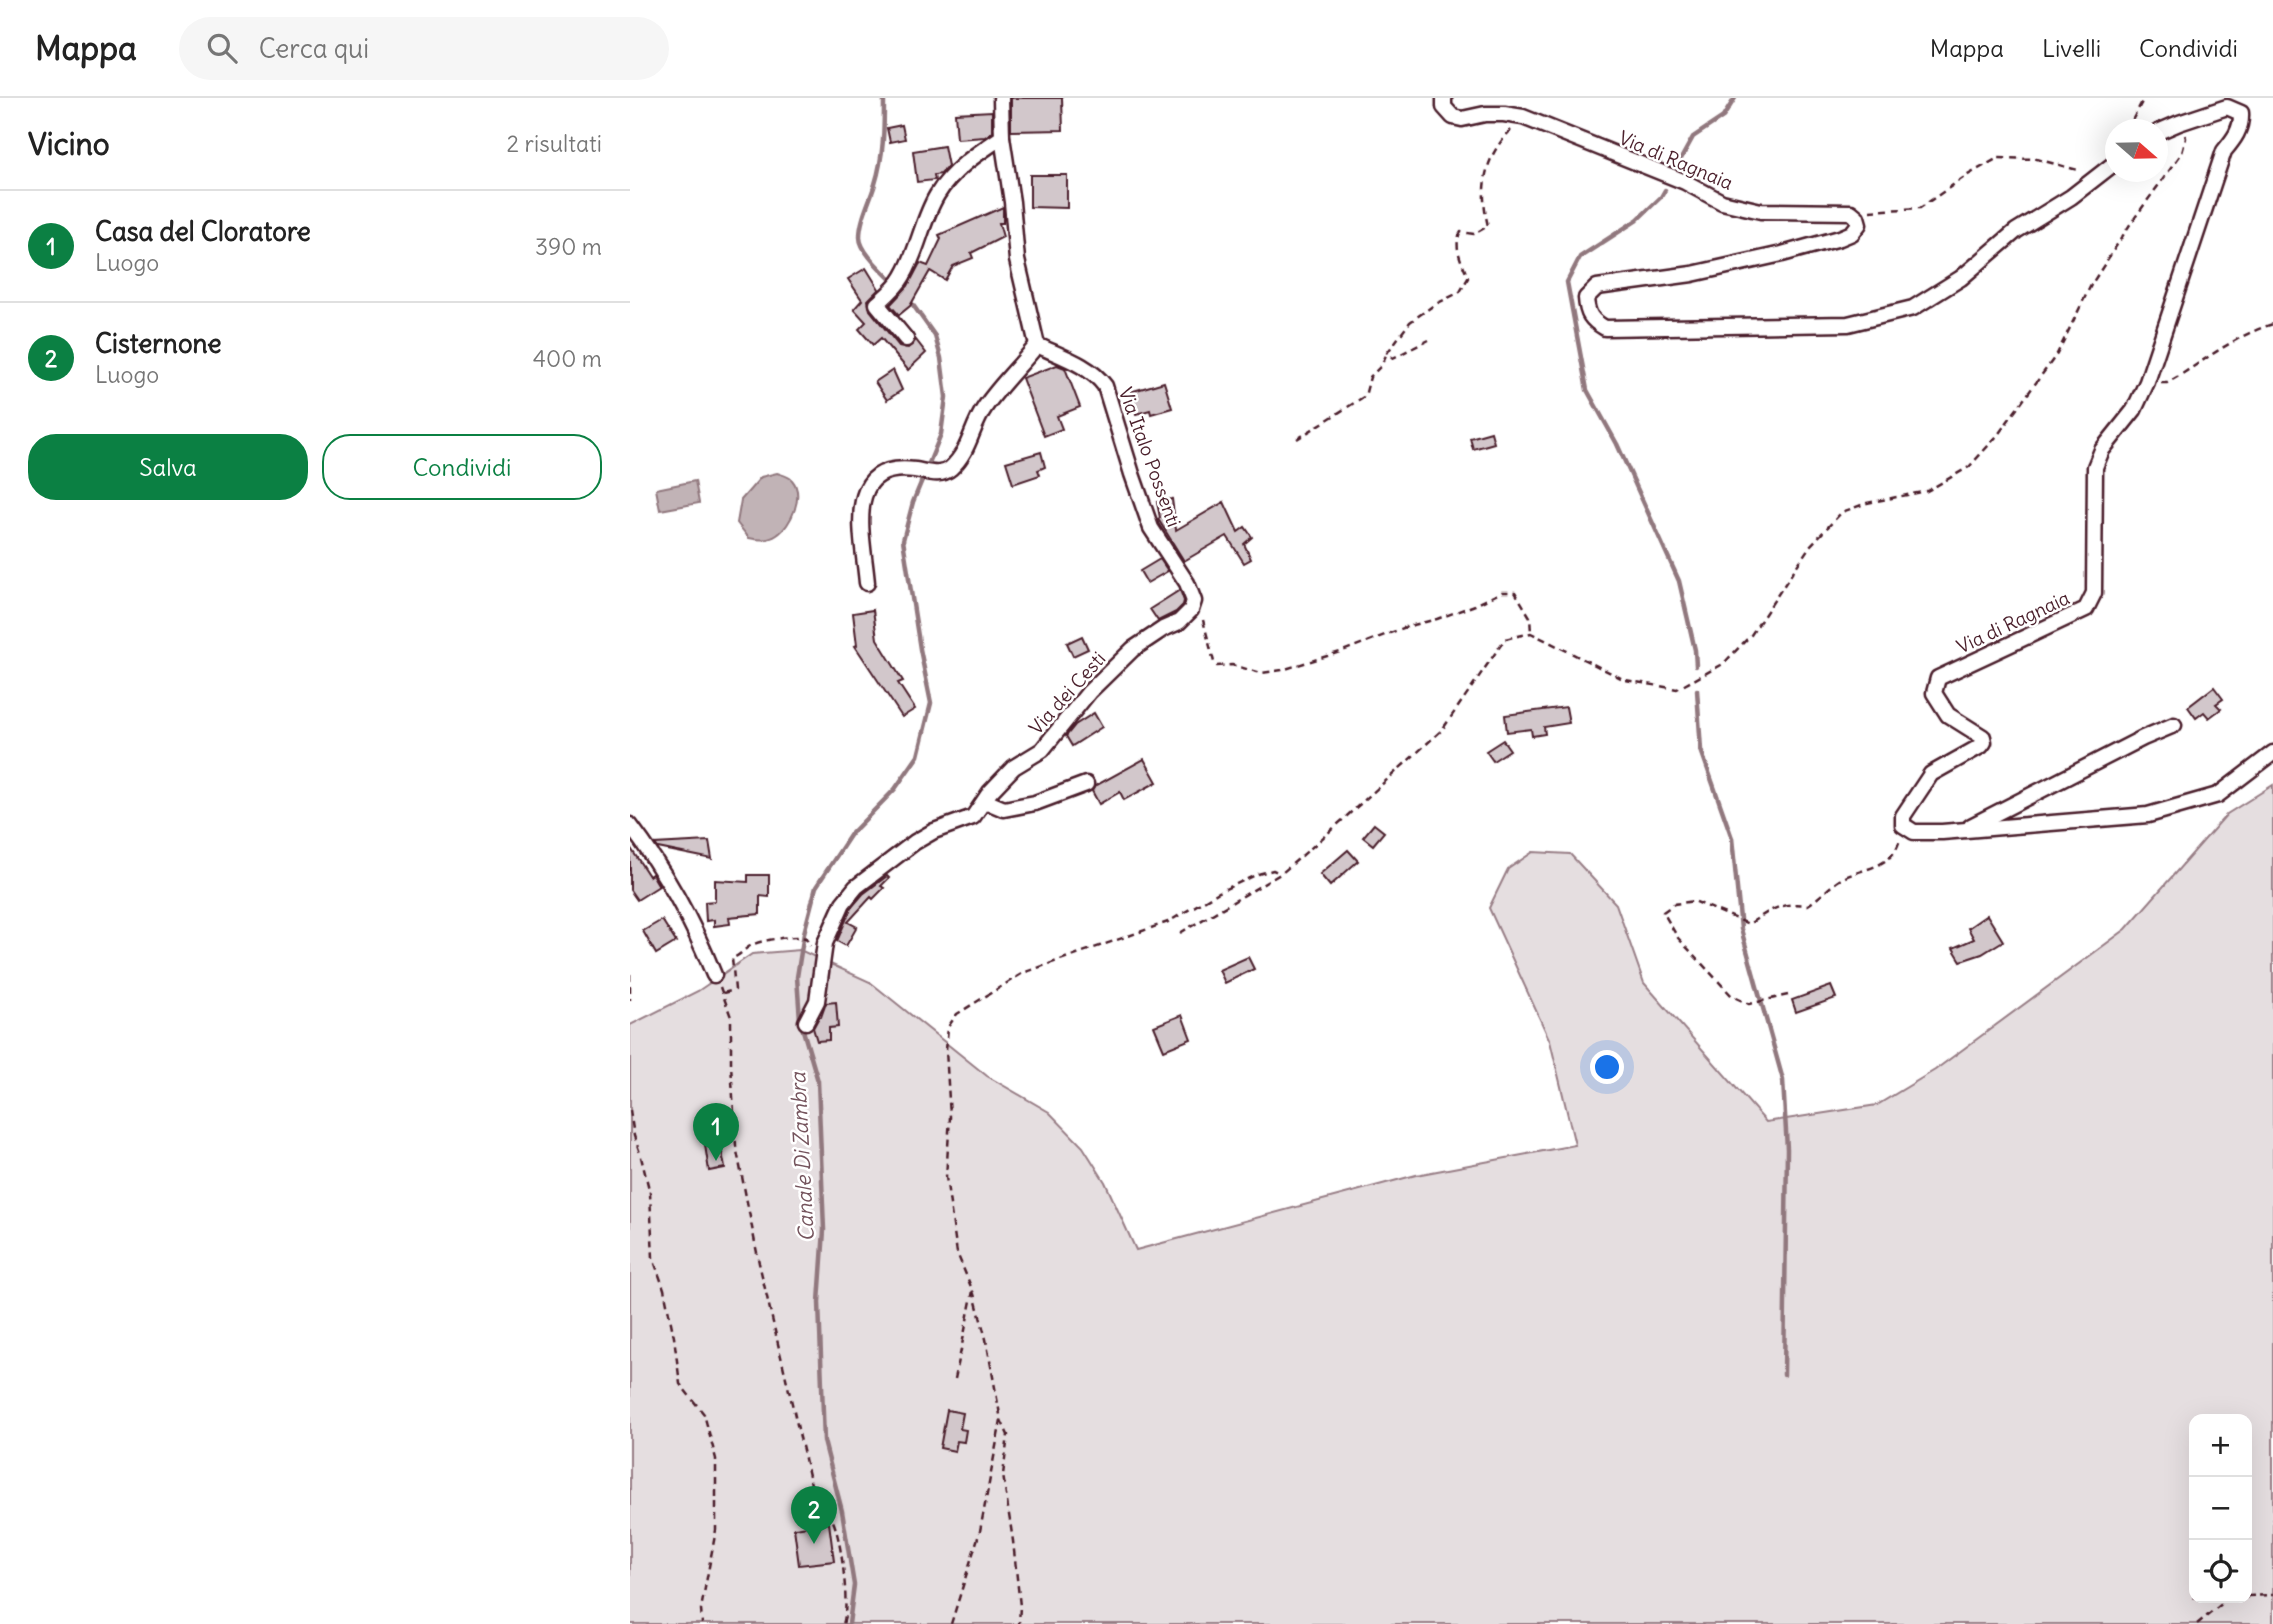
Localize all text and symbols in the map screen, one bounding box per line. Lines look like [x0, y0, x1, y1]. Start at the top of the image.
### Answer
search box [179, 17, 669, 80]
text: Mappa [35, 27, 137, 69]
icon: search [203, 29, 241, 67]
text: Cerca qui [259, 32, 369, 65]
text: Mappa [1930, 33, 2004, 63]
text: Livelli [2042, 33, 2101, 63]
text: Condividi [2139, 33, 2238, 63]
north arrow [2105, 119, 2168, 182]
text: Vicino [28, 125, 110, 163]
street label: Via di Ragnaia [1615, 125, 1737, 195]
text: 2 risultati [507, 129, 602, 158]
text: Casa del Cloratore [95, 215, 311, 248]
text: 1 [46, 232, 56, 261]
text: 390 m [535, 232, 602, 261]
text: Luogo [95, 248, 159, 277]
text: Cisternone [95, 327, 222, 360]
text: 2 [45, 344, 57, 373]
text: 400 m [533, 344, 602, 373]
text: Luogo [95, 360, 159, 389]
street label: Via Italo Possenti [1114, 384, 1186, 530]
button: Salva [28, 434, 308, 500]
button: Condividi [322, 434, 602, 500]
street label: Via di Ragnaia [1953, 585, 2073, 659]
street label: Via dei Cesti [1024, 647, 1110, 739]
your location [1590, 1050, 1624, 1084]
water label: Canale Di Zambra [784, 1071, 820, 1242]
pin: 1 [693, 1103, 739, 1161]
map controls [2189, 1414, 2252, 1603]
button: + [2189, 1414, 2252, 1477]
button: − [2189, 1477, 2252, 1540]
pin: 2 [791, 1486, 837, 1544]
button: locate [2189, 1540, 2252, 1603]

